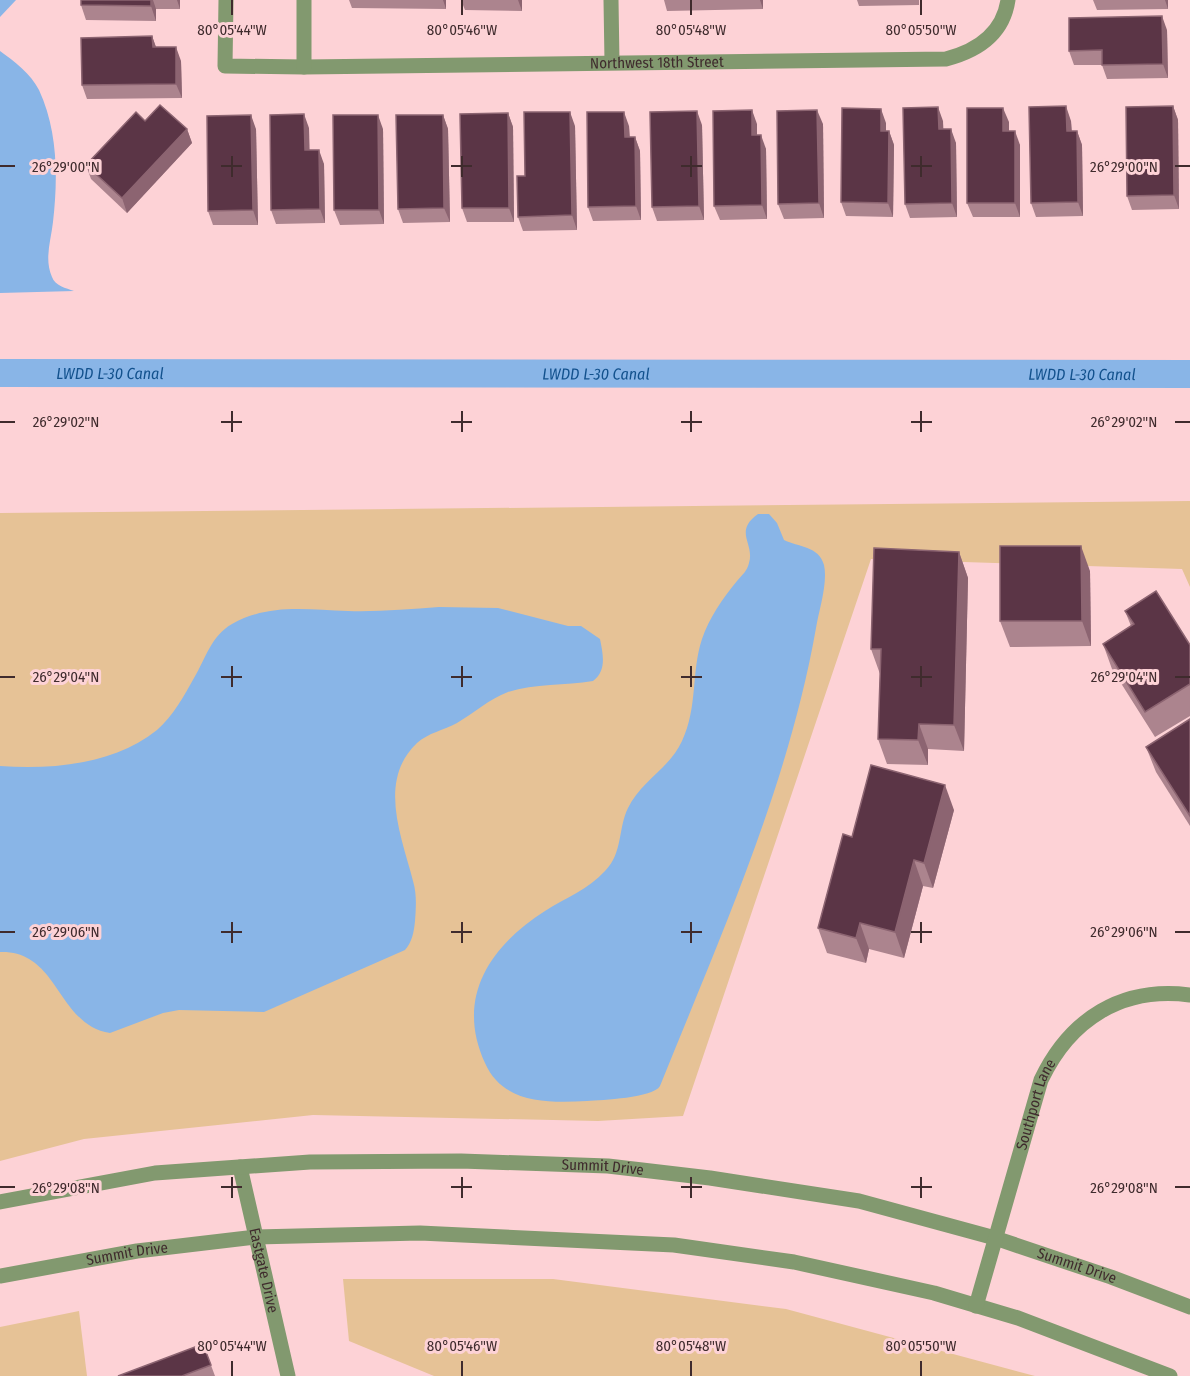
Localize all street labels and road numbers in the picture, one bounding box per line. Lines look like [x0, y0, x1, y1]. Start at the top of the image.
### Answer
street label: Northwest 18th Street [590, 53, 724, 72]
street label: Southport Lane [1012, 1056, 1059, 1152]
street label: Summit Drive [561, 1155, 645, 1179]
street label: Eastgate Drive [245, 1226, 282, 1315]
street label: Summit Drive [85, 1238, 169, 1269]
street label: Summit Drive [1035, 1244, 1119, 1287]

